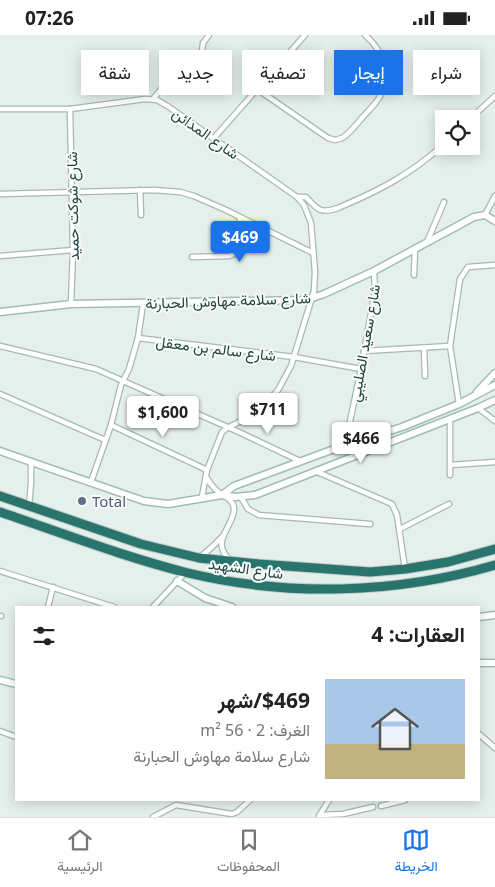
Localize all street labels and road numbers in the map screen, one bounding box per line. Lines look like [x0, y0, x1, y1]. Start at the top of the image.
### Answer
street label: شارع المدائن [167, 103, 244, 165]
street label: شارع شوكت حميد [61, 151, 85, 261]
street label: شارع سعيد الصليبي [344, 282, 388, 404]
street label: شارع سلامة مهاوش الحبارنة [145, 287, 311, 315]
street label: شارع سالم بن معقل [155, 331, 277, 367]
street label: شارع الشهيد [207, 553, 285, 585]

